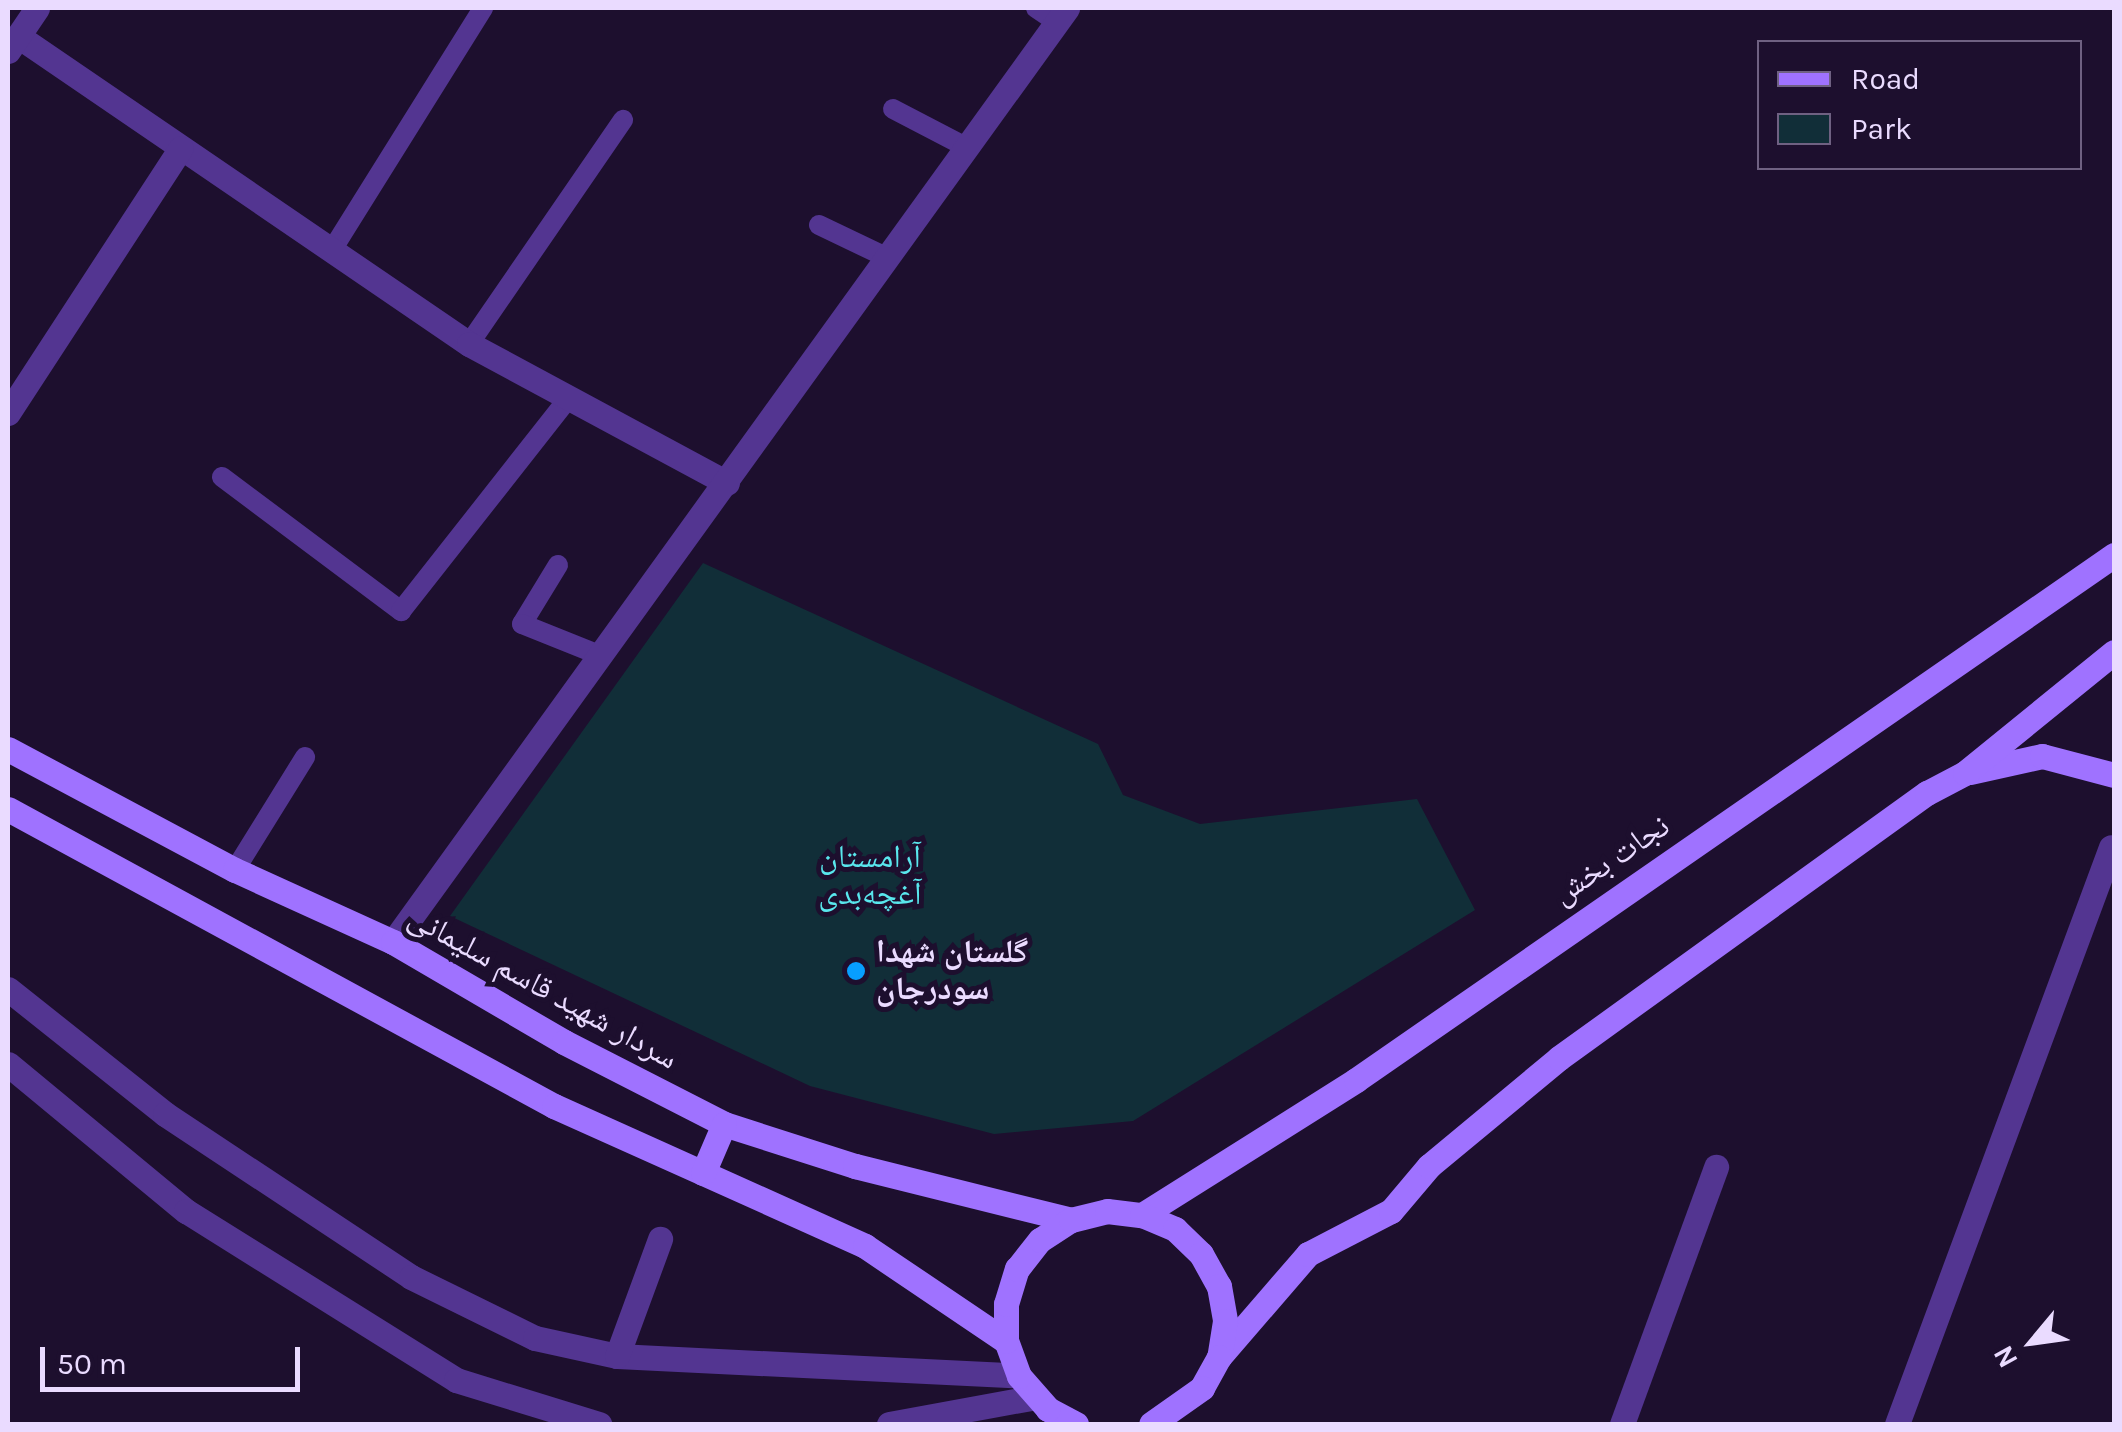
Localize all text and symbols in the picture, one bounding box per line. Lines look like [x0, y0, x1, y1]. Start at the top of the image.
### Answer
legend [1757, 40, 2082, 170]
text: Road [1851, 61, 1920, 97]
text: Park [1851, 111, 1912, 147]
street label: نجات بخش [1545, 807, 1677, 913]
park label: آرامستان آغچه‌بدی [818, 839, 922, 914]
street label: سردار شهید قاسم سلیمانی [402, 898, 684, 1078]
place label: گلستان شهدا سودرجان [876, 934, 1028, 1009]
marker: گلستان شهدا سودرجان [845, 960, 867, 982]
north arrow [1982, 1292, 2082, 1392]
scale bar [45, 1327, 305, 1389]
text: N [1986, 1340, 2025, 1374]
text: 50 m [57, 1346, 127, 1382]

